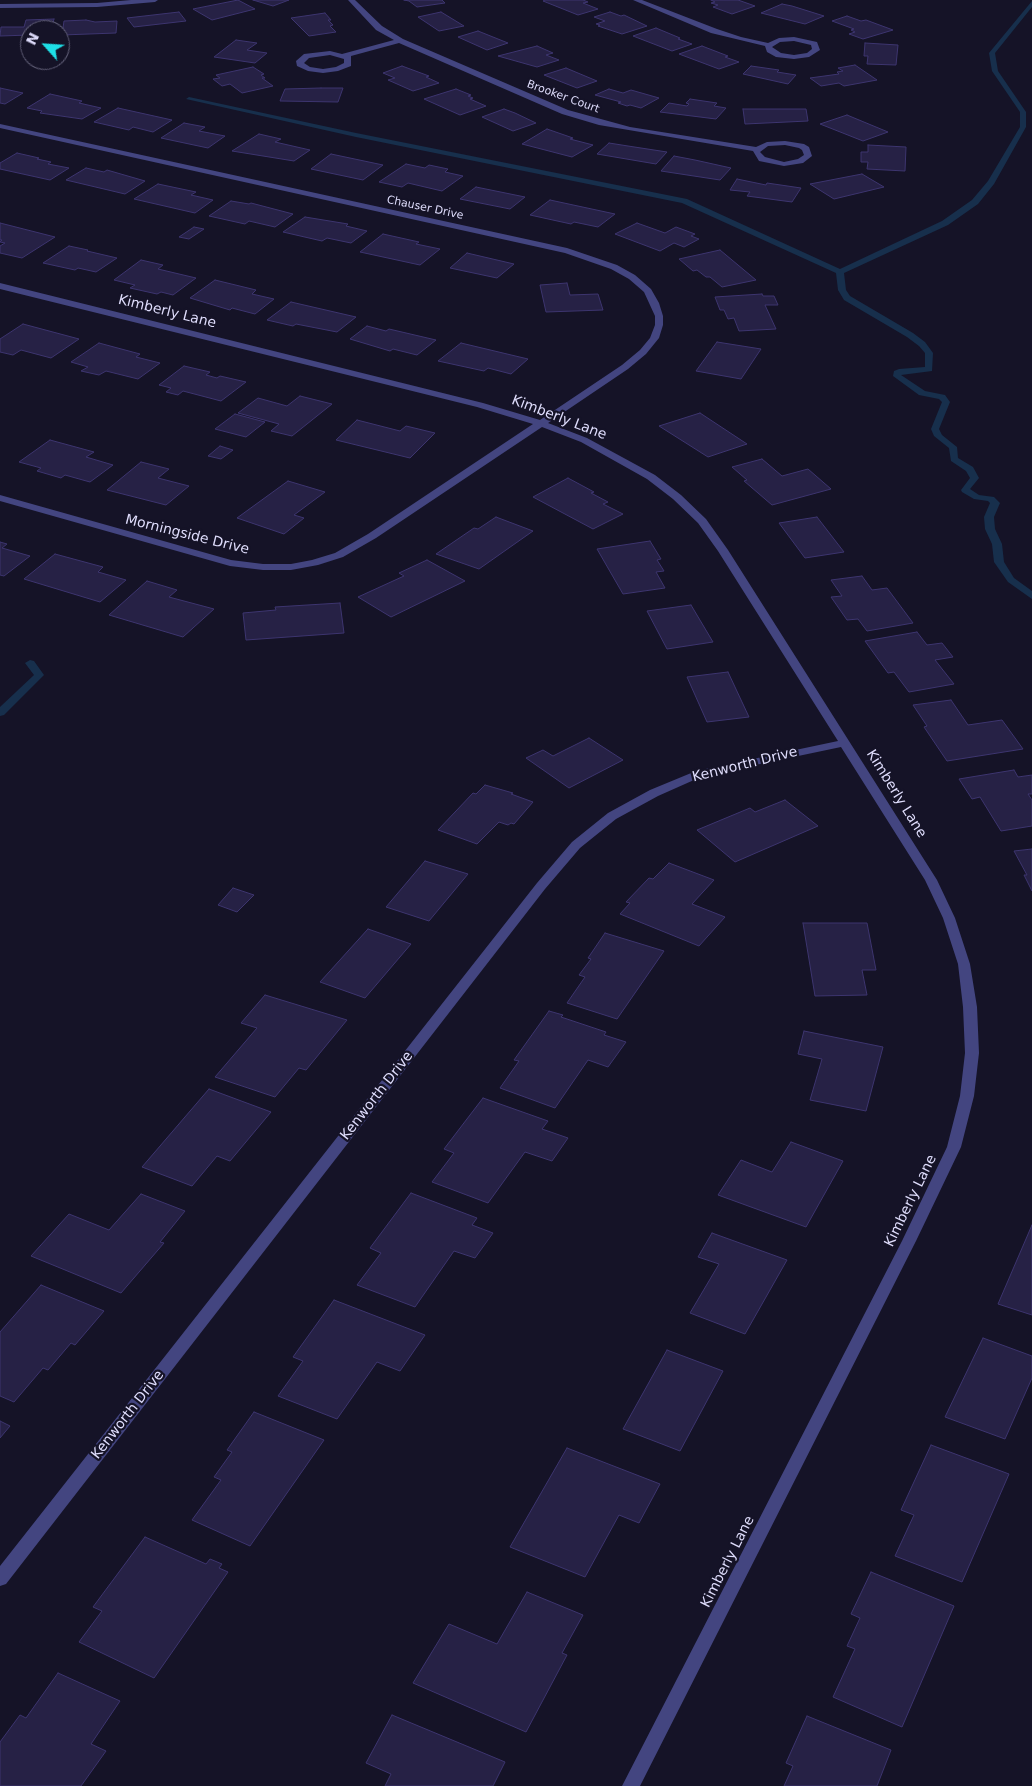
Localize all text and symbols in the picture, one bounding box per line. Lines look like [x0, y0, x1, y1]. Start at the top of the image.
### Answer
north arrow [20, 20, 70, 70]
text: N [23, 30, 42, 48]
street label: Brooker Court [525, 78, 601, 116]
street label: Chauser Drive [385, 193, 465, 223]
street label: Kimberly Lane [116, 292, 218, 332]
street label: Kimberly Lane [509, 392, 609, 444]
street label: Morningside Drive [123, 511, 251, 559]
street label: Kenworth Drive [691, 744, 799, 786]
street label: Kimberly Lane [862, 747, 930, 841]
street label: Kenworth Drive [337, 1048, 417, 1144]
street label: Kimberly Lane [881, 1152, 941, 1250]
street label: Kenworth Drive [88, 1367, 168, 1463]
street label: Kimberly Lane [698, 1513, 758, 1611]

